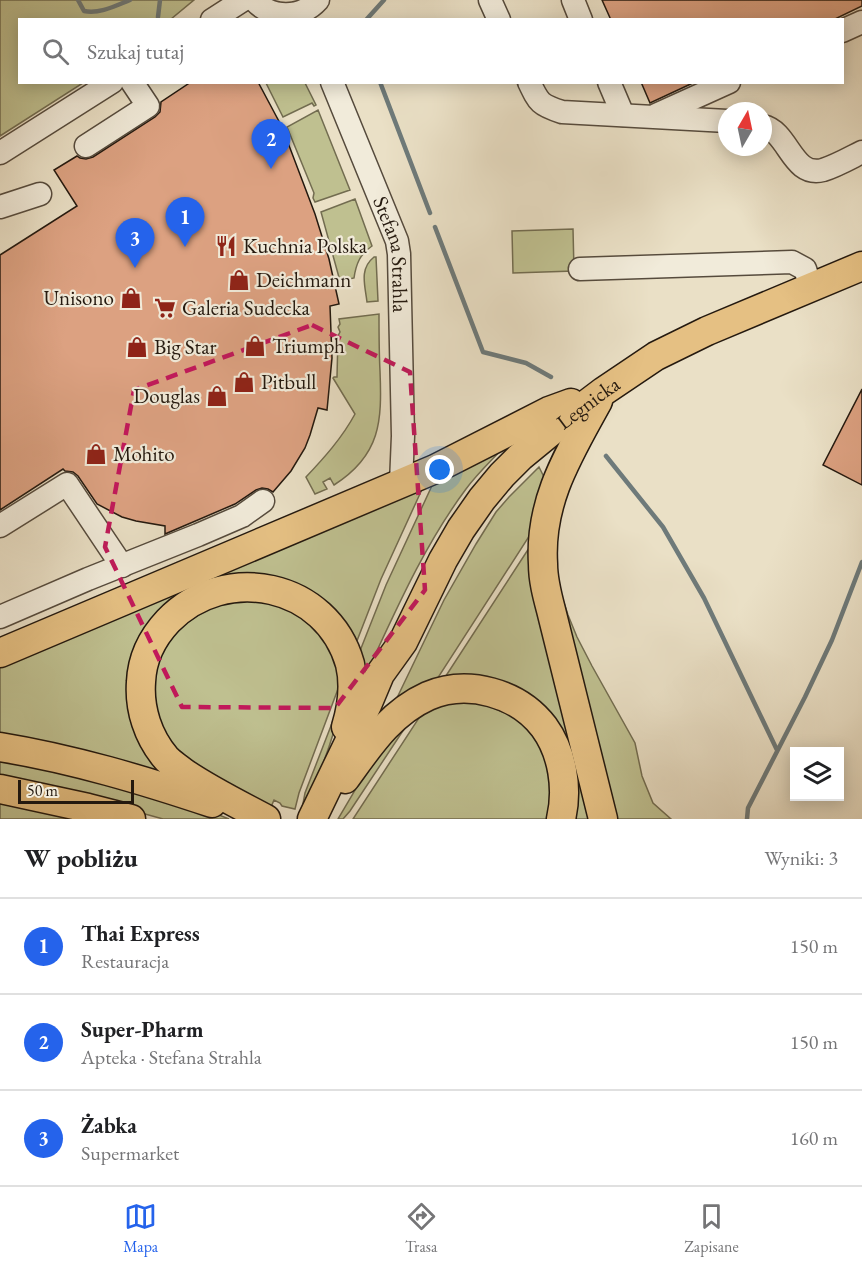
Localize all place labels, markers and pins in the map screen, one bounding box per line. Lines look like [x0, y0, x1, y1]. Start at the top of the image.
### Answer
pin: 2 [252, 120, 290, 169]
pin: 1 [166, 198, 204, 247]
pin: 3 [116, 218, 154, 268]
place label: Kuchnia Polska [243, 232, 368, 259]
restaurant icon: Kuchnia Polska [214, 234, 238, 258]
place label: Deichmann [256, 266, 351, 293]
shop icon: Deichmann [227, 268, 251, 292]
place label: Unisono [44, 284, 114, 311]
shop icon: Unisono [119, 286, 143, 310]
place label: Galeria Sudecka [182, 294, 310, 321]
supermarket icon: Galeria Sudecka [153, 296, 177, 320]
place label: Triumph [272, 332, 345, 359]
place label: Big Star [154, 333, 217, 360]
shop icon: Triumph [243, 334, 267, 358]
shop icon: Big Star [125, 335, 149, 359]
place label: Pitbull [261, 368, 316, 395]
shop icon: Pitbull [232, 370, 256, 394]
place label: Douglas [133, 382, 200, 409]
shop icon: Douglas [205, 384, 229, 408]
place label: Mohito [113, 440, 175, 467]
shop icon: Mohito [84, 442, 108, 466]

